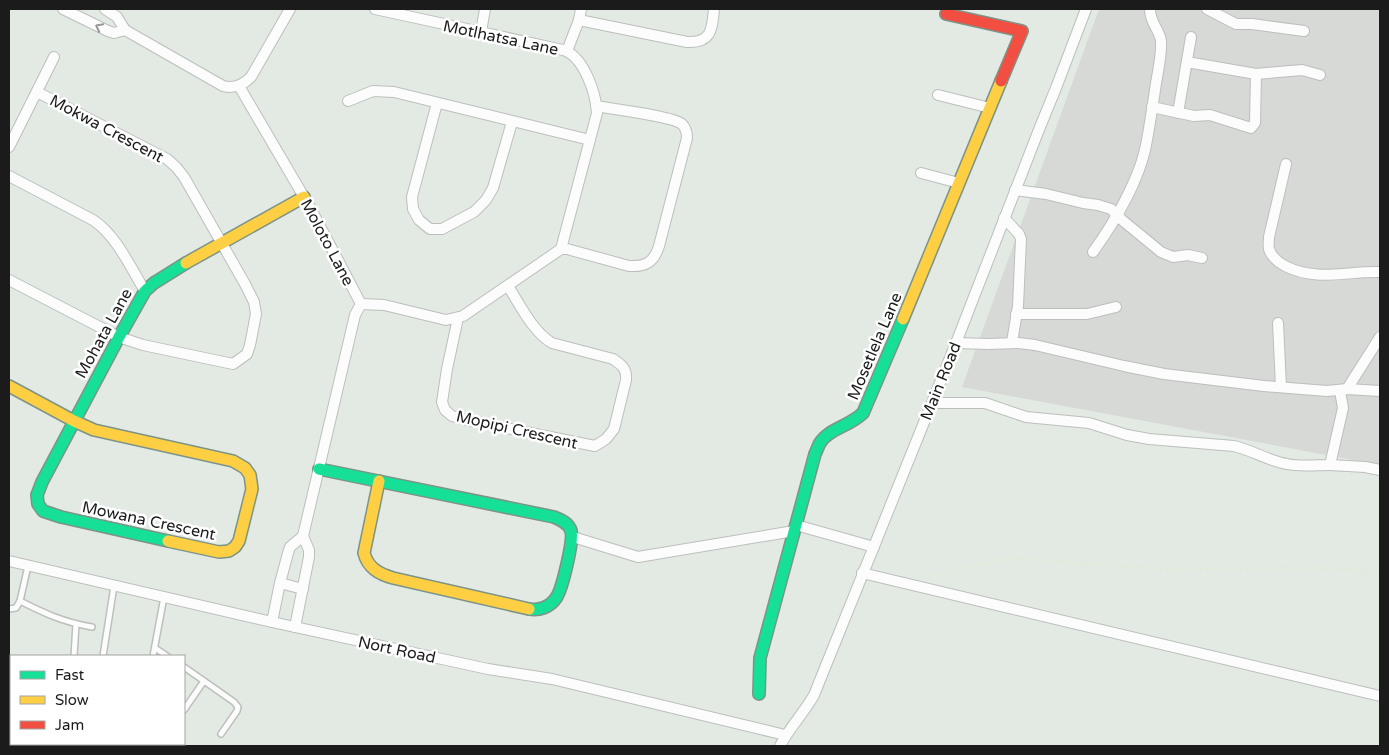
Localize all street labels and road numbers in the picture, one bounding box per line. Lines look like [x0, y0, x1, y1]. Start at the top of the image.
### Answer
street label: Motlhatsa Lane [441, 16, 560, 60]
street label: Mokwa Crescent [46, 90, 167, 167]
street label: Moloto Lane [296, 196, 358, 289]
street label: Mohata Lane [71, 285, 137, 382]
street label: Mosetlela Lane [843, 290, 907, 403]
street label: Main Road [916, 339, 966, 423]
street label: Mopipi Crescent [454, 406, 579, 454]
street label: Mowana Crescent [80, 497, 217, 545]
street label: Nort Road [356, 632, 437, 668]

